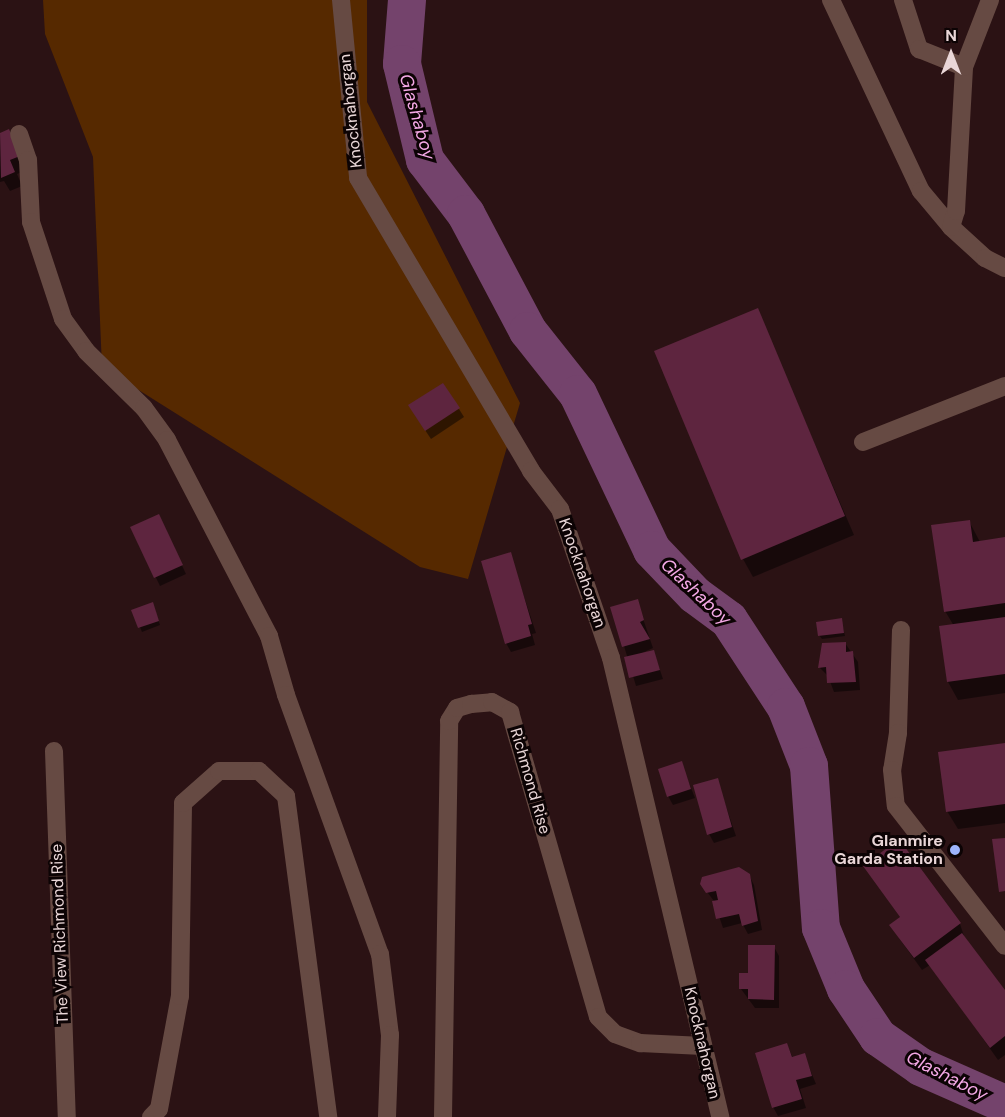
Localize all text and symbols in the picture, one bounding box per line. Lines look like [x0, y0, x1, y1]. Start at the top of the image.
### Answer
north arrow [921, 24, 981, 84]
text: N [945, 25, 957, 46]
street label: Knocknahorgan [335, 53, 367, 169]
water label: Glashaboy [394, 72, 440, 162]
street label: Knocknahorgan [554, 516, 610, 630]
water label: Glashaboy [656, 554, 736, 630]
street label: Richmond Rise [506, 726, 554, 836]
place label: Glanmire Garda Station [834, 831, 943, 869]
street label: The View Richmond Rise [47, 843, 73, 1025]
marker: Glanmire Garda Station [948, 843, 962, 857]
street label: Knocknahorgan [680, 985, 724, 1101]
water label: Glashaboy [903, 1046, 991, 1106]

